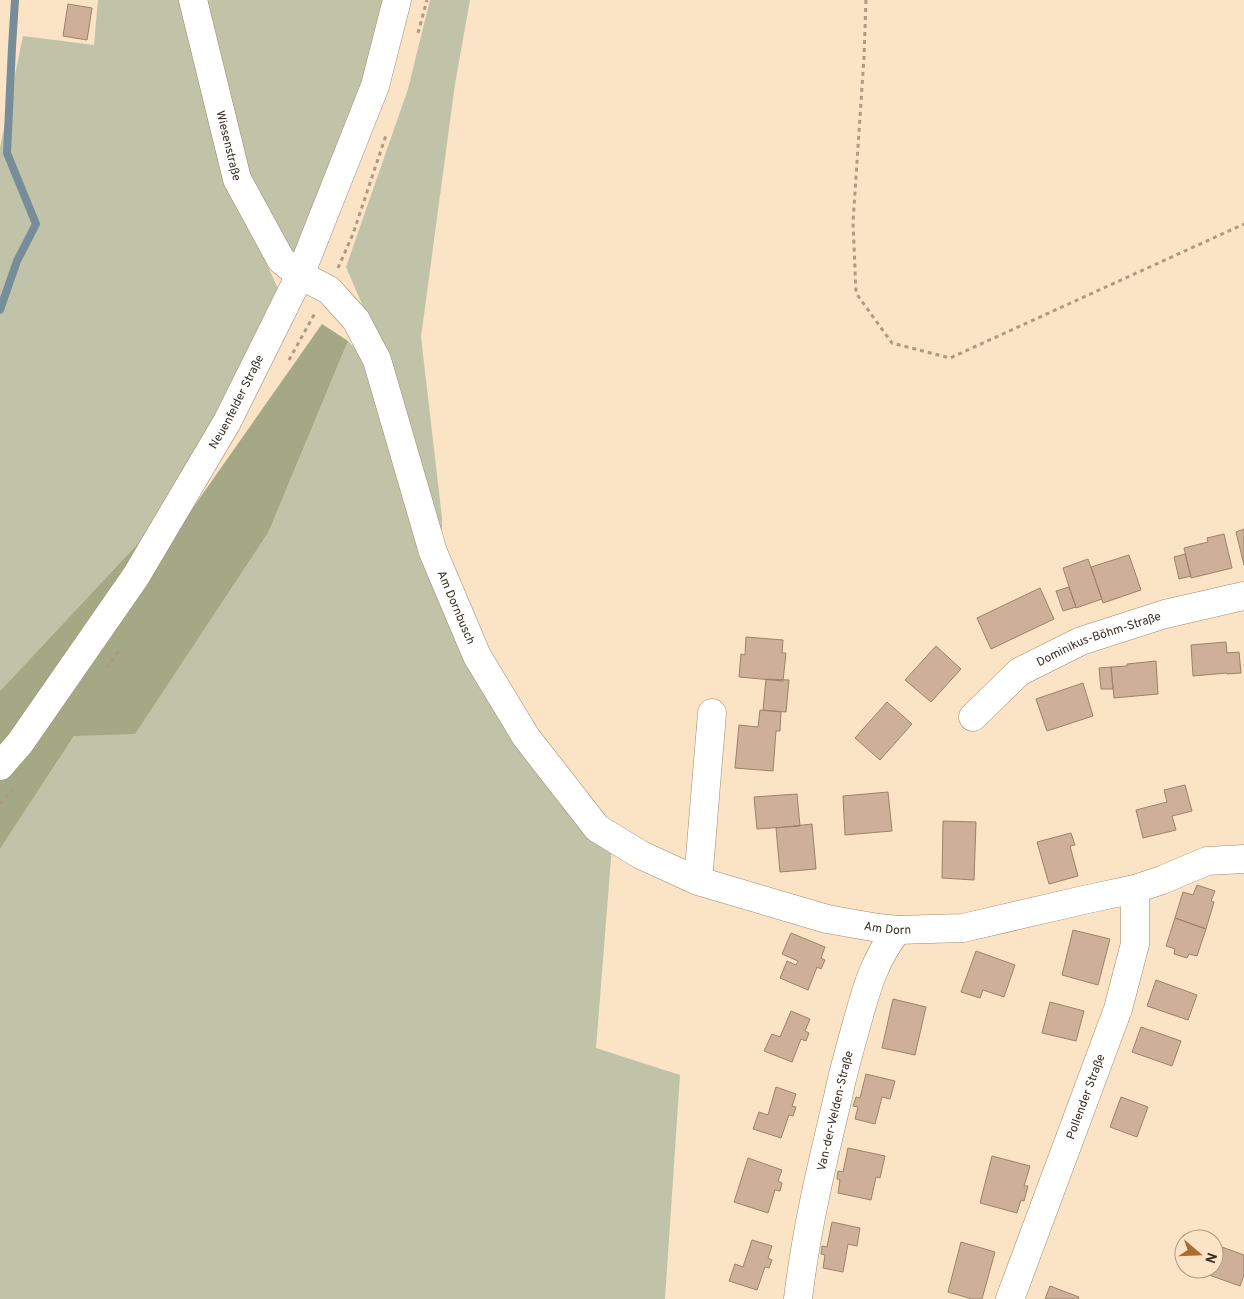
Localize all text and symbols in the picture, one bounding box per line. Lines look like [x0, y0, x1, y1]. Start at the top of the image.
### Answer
street label: Wiesenstraße [211, 109, 244, 183]
street label: Neuenfelder Straße [206, 352, 268, 452]
street label: Am Dornbusch [433, 568, 478, 647]
street label: Dominikus-Böhm-Straße [1034, 609, 1163, 671]
street label: Am Dorn [863, 919, 911, 939]
street label: Van-der-Velden-Straße [814, 1049, 858, 1173]
street label: Pollender Straße [1063, 1052, 1110, 1142]
north arrow [1174, 1229, 1224, 1279]
text: N [1200, 1250, 1220, 1265]

